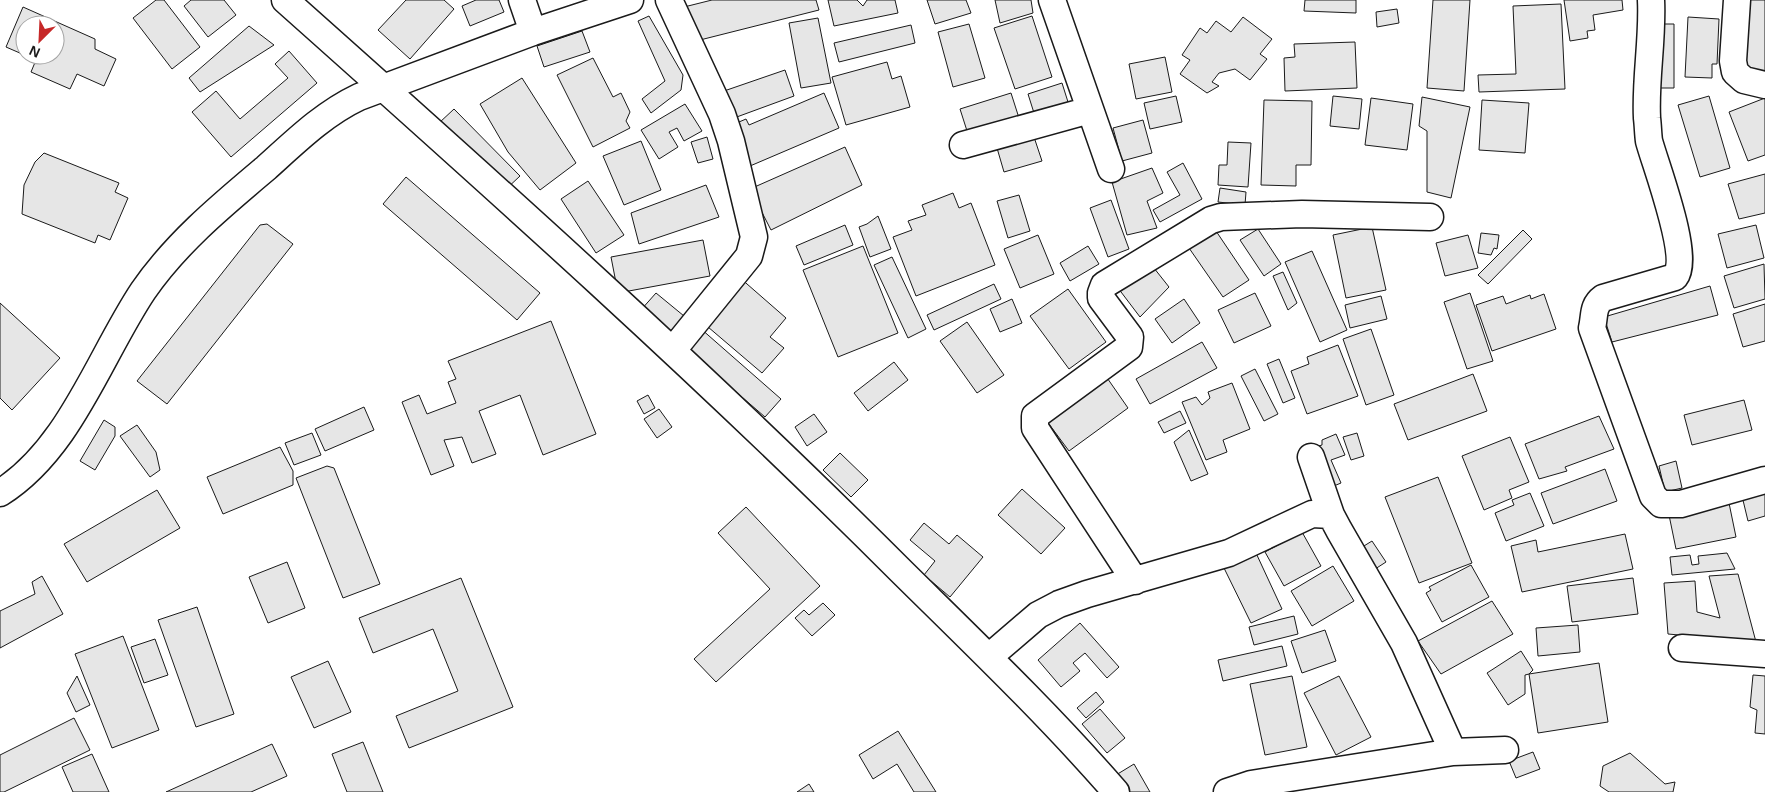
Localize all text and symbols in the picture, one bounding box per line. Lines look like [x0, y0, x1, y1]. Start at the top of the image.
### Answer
north arrow [15, 15, 65, 65]
text: N [27, 43, 43, 61]

